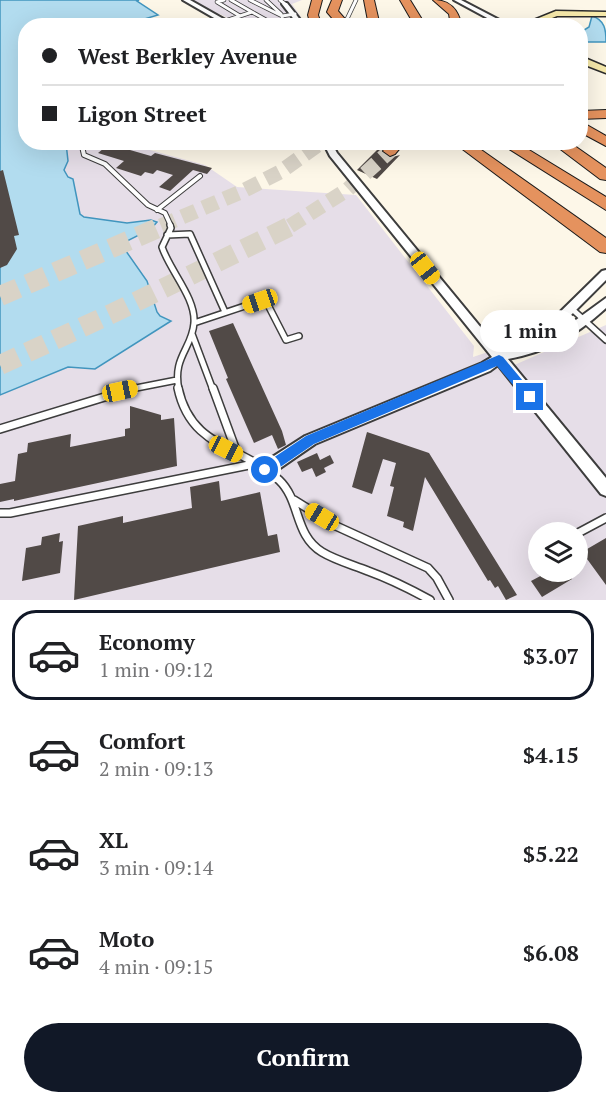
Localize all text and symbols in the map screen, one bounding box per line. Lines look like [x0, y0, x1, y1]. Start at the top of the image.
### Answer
text: West Berkley Avenue [78, 41, 297, 70]
text: Ligon Street [78, 99, 207, 128]
car [407, 248, 443, 288]
car [240, 287, 280, 315]
callout: 1 min [480, 310, 580, 352]
text: 1 min [502, 317, 557, 344]
car [101, 378, 139, 404]
route end [516, 383, 543, 410]
car [206, 433, 246, 465]
route start [251, 456, 278, 483]
car [302, 500, 342, 534]
map controls [528, 522, 588, 582]
button: layers [528, 522, 588, 582]
text: Economy [99, 627, 195, 656]
icon: car [27, 628, 81, 682]
text: $3.07 [523, 641, 579, 670]
text: 1 min · 09:12 [99, 656, 213, 683]
text: Comfort [99, 726, 185, 755]
icon: car [27, 727, 81, 781]
text: $4.15 [523, 740, 579, 769]
text: 2 min · 09:13 [99, 755, 213, 782]
text: XL [99, 825, 128, 854]
icon: car [27, 826, 81, 880]
text: $5.22 [523, 839, 579, 868]
text: 3 min · 09:14 [99, 854, 213, 881]
text: Moto [99, 924, 154, 953]
icon: car [27, 925, 81, 979]
text: $6.08 [523, 938, 579, 967]
text: 4 min · 09:15 [99, 953, 213, 980]
button: Confirm [24, 1023, 582, 1092]

